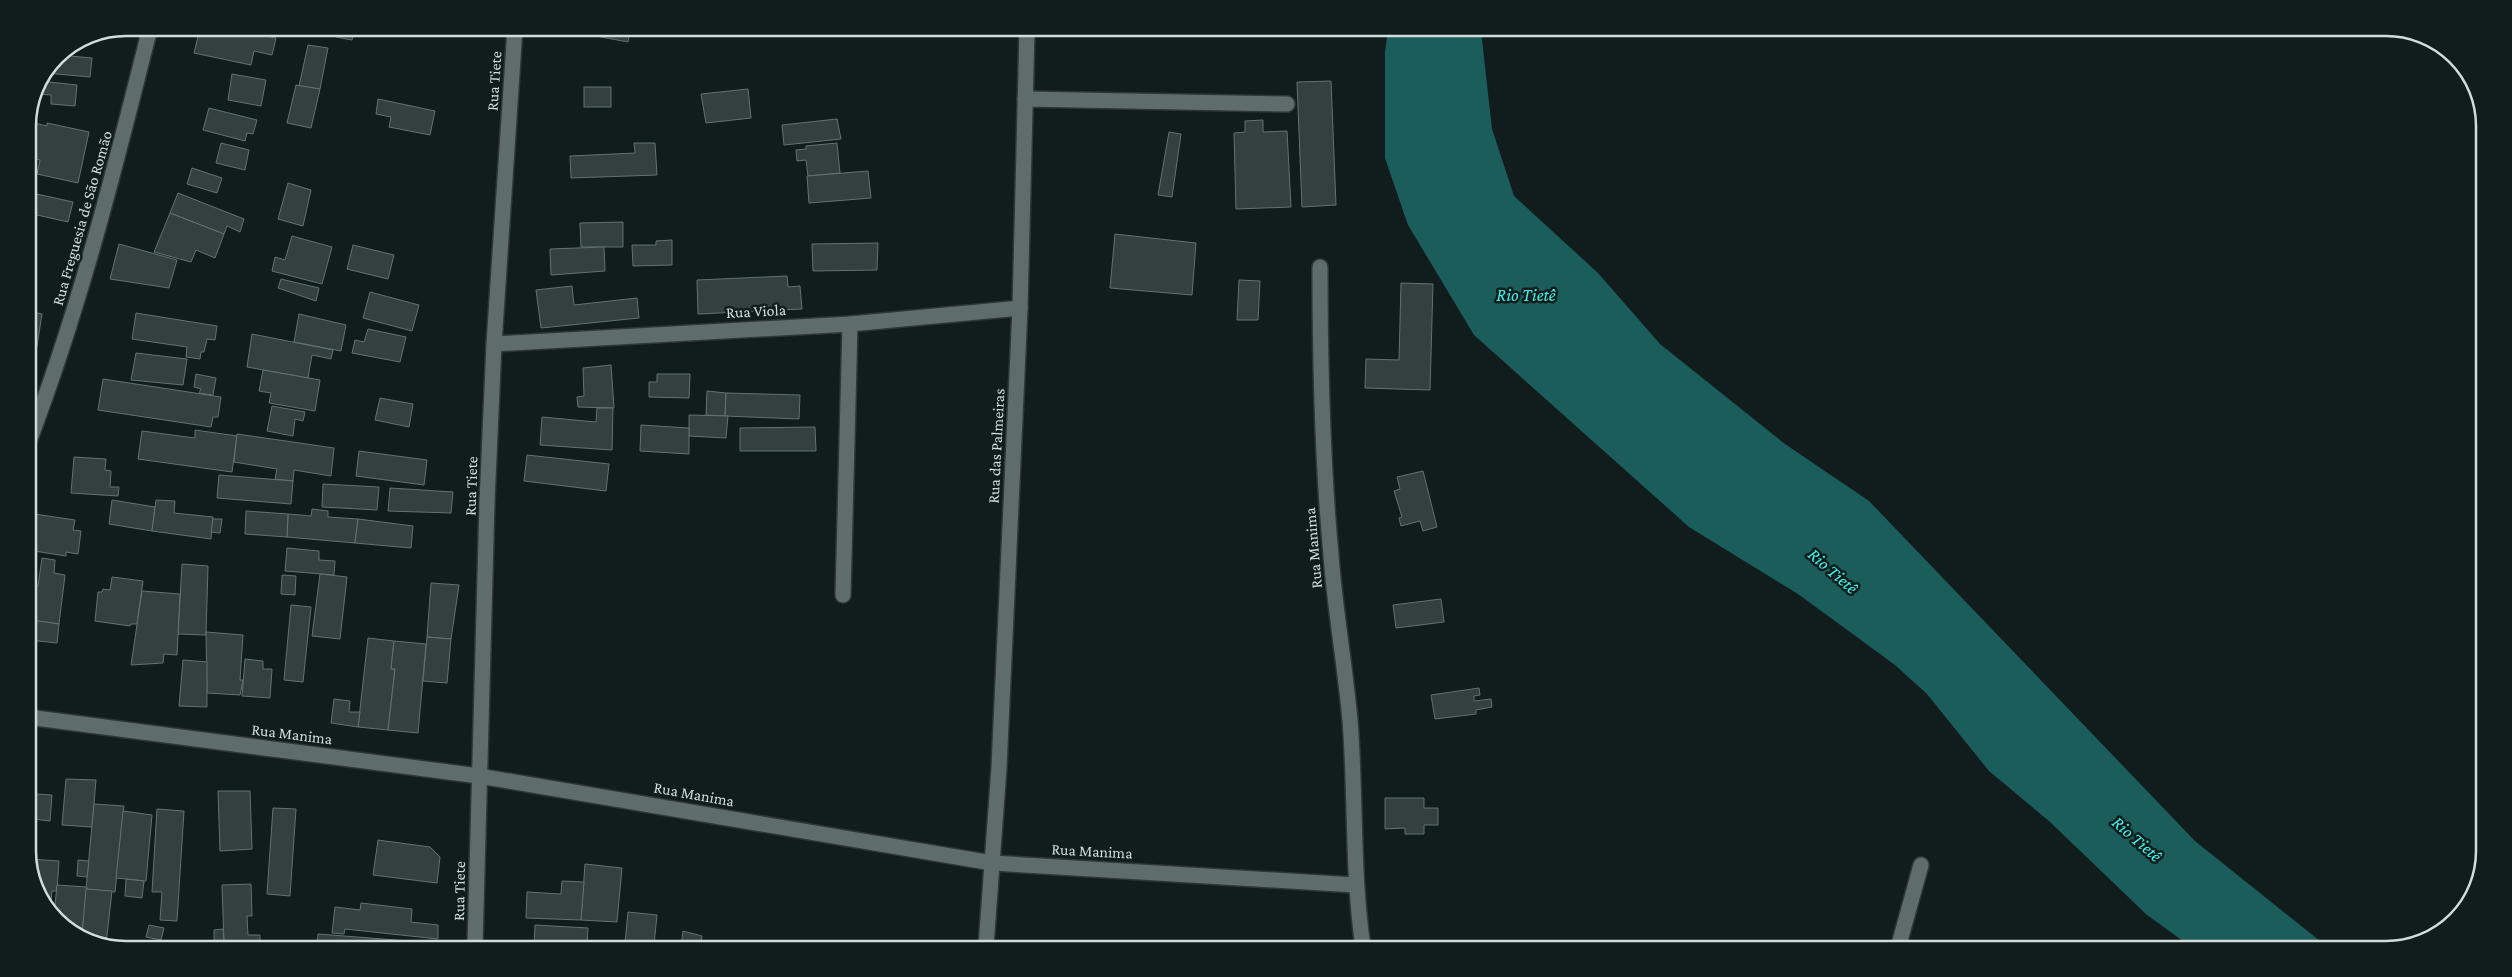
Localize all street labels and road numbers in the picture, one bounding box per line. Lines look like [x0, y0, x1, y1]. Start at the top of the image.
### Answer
street label: Rua Tiete [483, 51, 505, 111]
street label: Rua Freguesia de São Romão [49, 129, 116, 308]
street label: Rua Viola [726, 301, 787, 321]
street label: Rua das Palmeiras [984, 388, 1008, 504]
street label: Rua Tiete [461, 456, 481, 516]
street label: Rua Manima [1301, 506, 1325, 589]
street label: Rua Manima [251, 721, 334, 747]
street label: Rua Manima [652, 779, 736, 810]
street label: Rua Manima [1051, 840, 1134, 862]
street label: Rua Tiete [450, 861, 468, 921]

